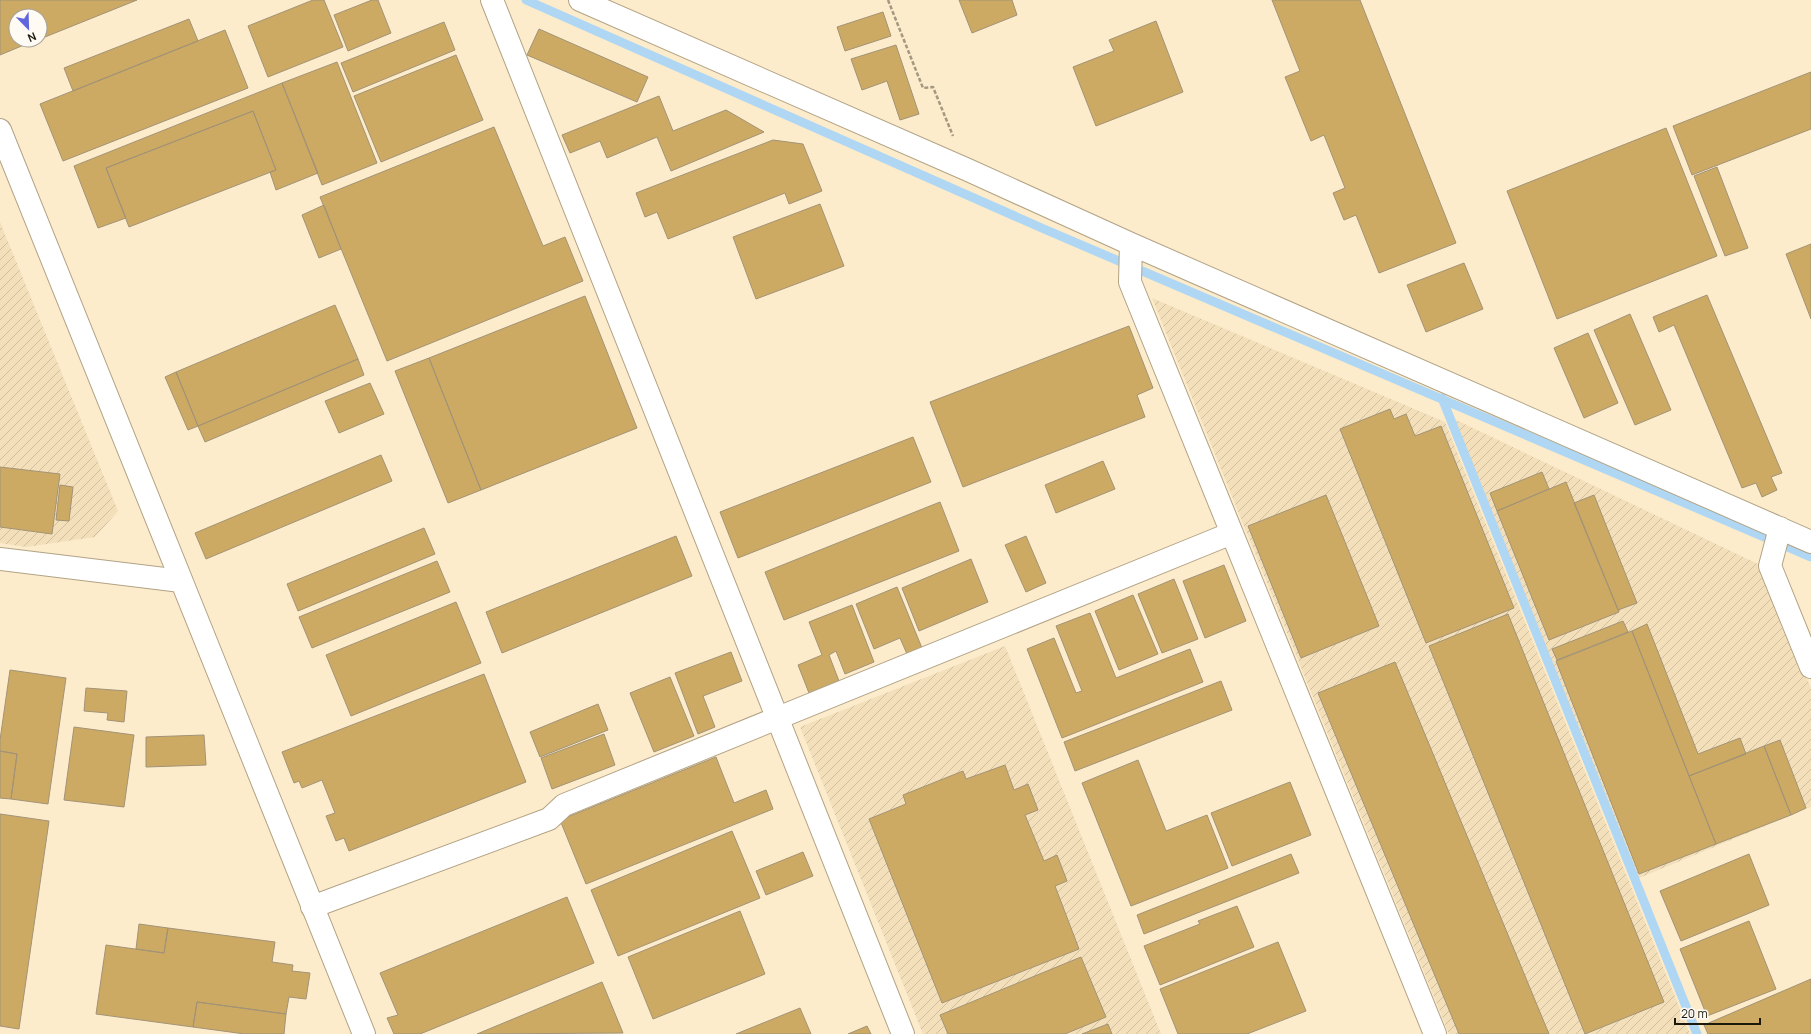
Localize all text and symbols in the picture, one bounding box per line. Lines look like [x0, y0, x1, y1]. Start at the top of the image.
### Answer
north arrow [8, 8, 48, 48]
text: N [25, 29, 39, 46]
scale bar [1675, 1000, 1760, 1026]
text: 20 m [1681, 1005, 1708, 1022]

